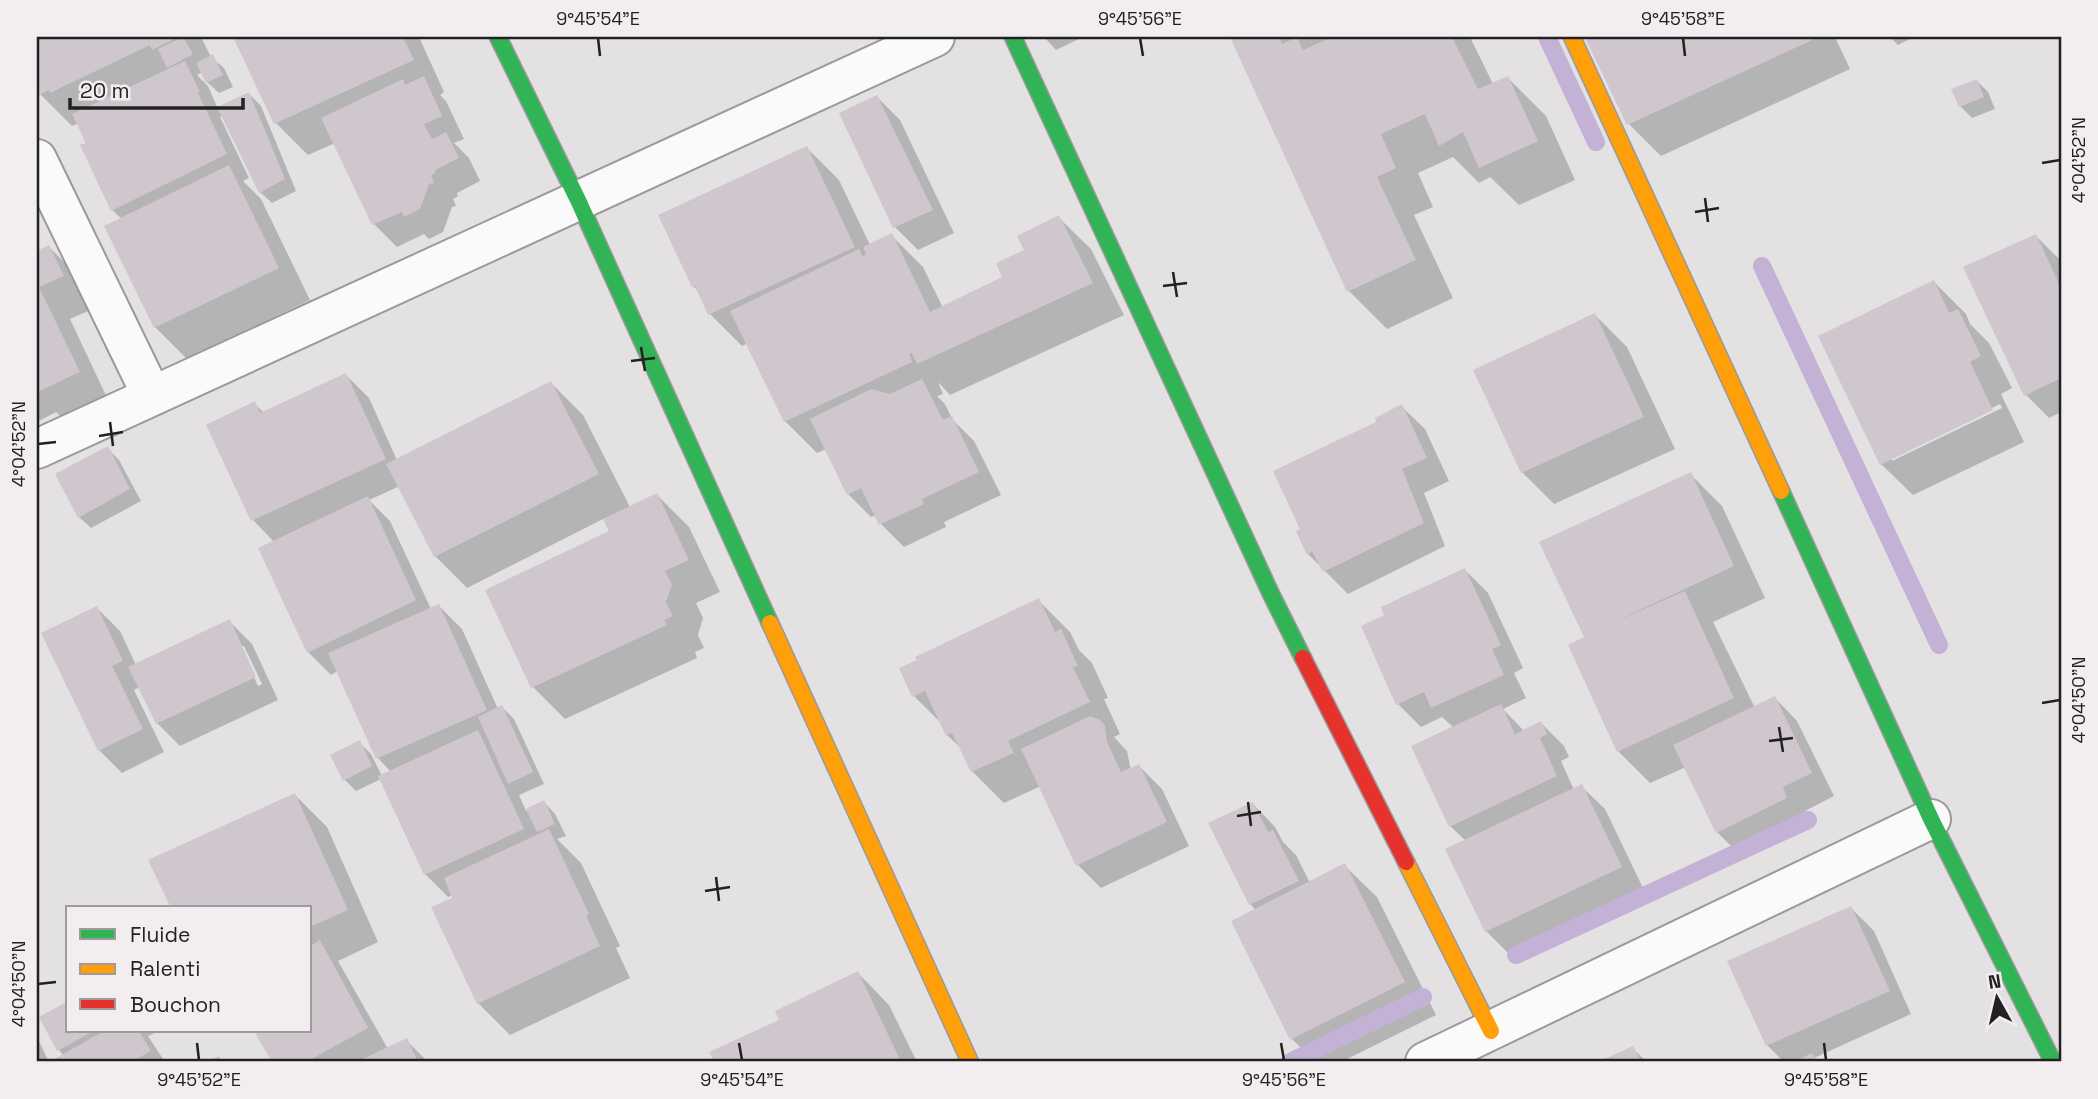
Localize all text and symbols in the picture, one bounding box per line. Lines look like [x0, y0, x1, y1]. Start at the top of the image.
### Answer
text: 9°45'54"E [556, 7, 640, 30]
text: 9°45'56"E [1098, 7, 1182, 30]
text: 9°45'58"E [1641, 7, 1725, 30]
scale bar [70, 66, 243, 110]
text: 20 m [80, 77, 130, 104]
text: 4°04'52"N [2067, 117, 2090, 203]
text: 4°04'52"N [7, 401, 30, 487]
text: 4°04'50"N [2067, 657, 2090, 743]
legend [66, 906, 312, 1032]
text: Fluide [130, 921, 190, 948]
text: 4°04'50"N [7, 941, 30, 1027]
text: Ralenti [130, 955, 200, 982]
north arrow [1962, 962, 2032, 1032]
text: N [1987, 968, 2003, 995]
text: Bouchon [130, 991, 221, 1018]
text: 9°45'52"E [157, 1068, 241, 1091]
text: 9°45'54"E [700, 1068, 784, 1091]
text: 9°45'56"E [1242, 1068, 1326, 1091]
text: 9°45'58"E [1784, 1068, 1868, 1091]

